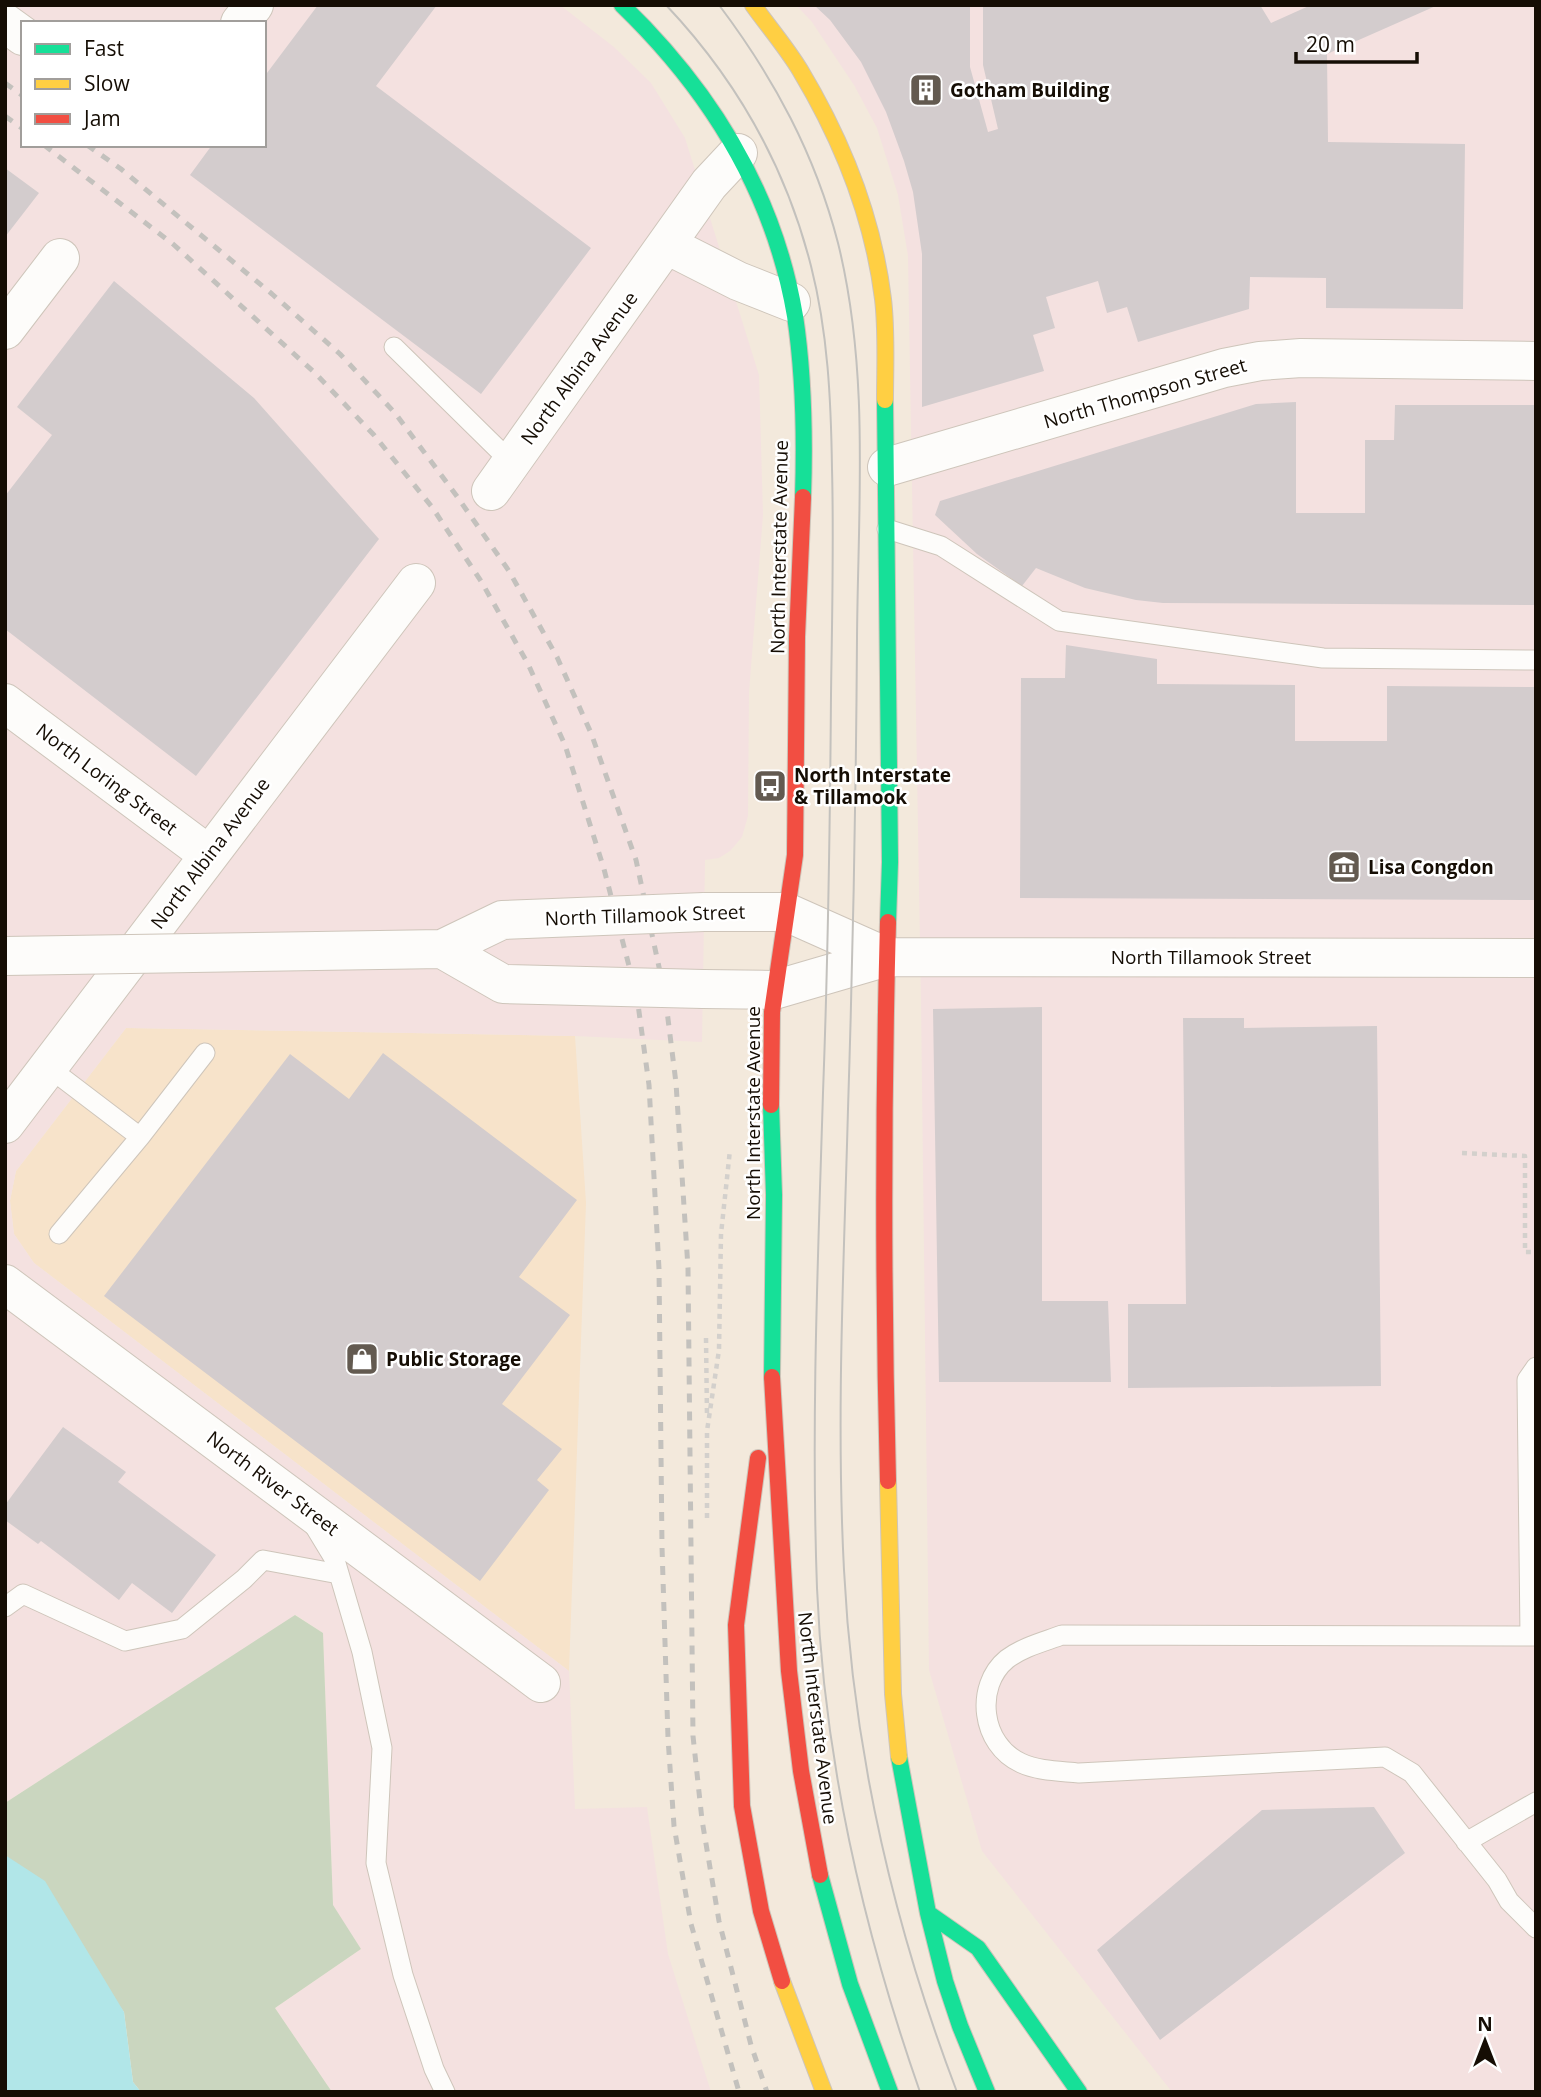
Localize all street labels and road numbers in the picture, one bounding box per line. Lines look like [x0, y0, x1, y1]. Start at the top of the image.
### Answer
street label: North Albina Avenue [515, 286, 643, 450]
street label: North Thompson Street [1041, 352, 1250, 434]
street label: North Interstate Avenue [764, 440, 794, 654]
street label: North Loring Street [31, 717, 183, 841]
street label: North Albina Avenue [144, 772, 276, 934]
street label: North Tillamook Street [544, 898, 746, 931]
street label: North Tillamook Street [1111, 944, 1312, 970]
street label: North Interstate Avenue [740, 1006, 766, 1220]
street label: North River Street [202, 1425, 345, 1541]
street label: North Interstate Avenue [792, 1610, 844, 1826]

